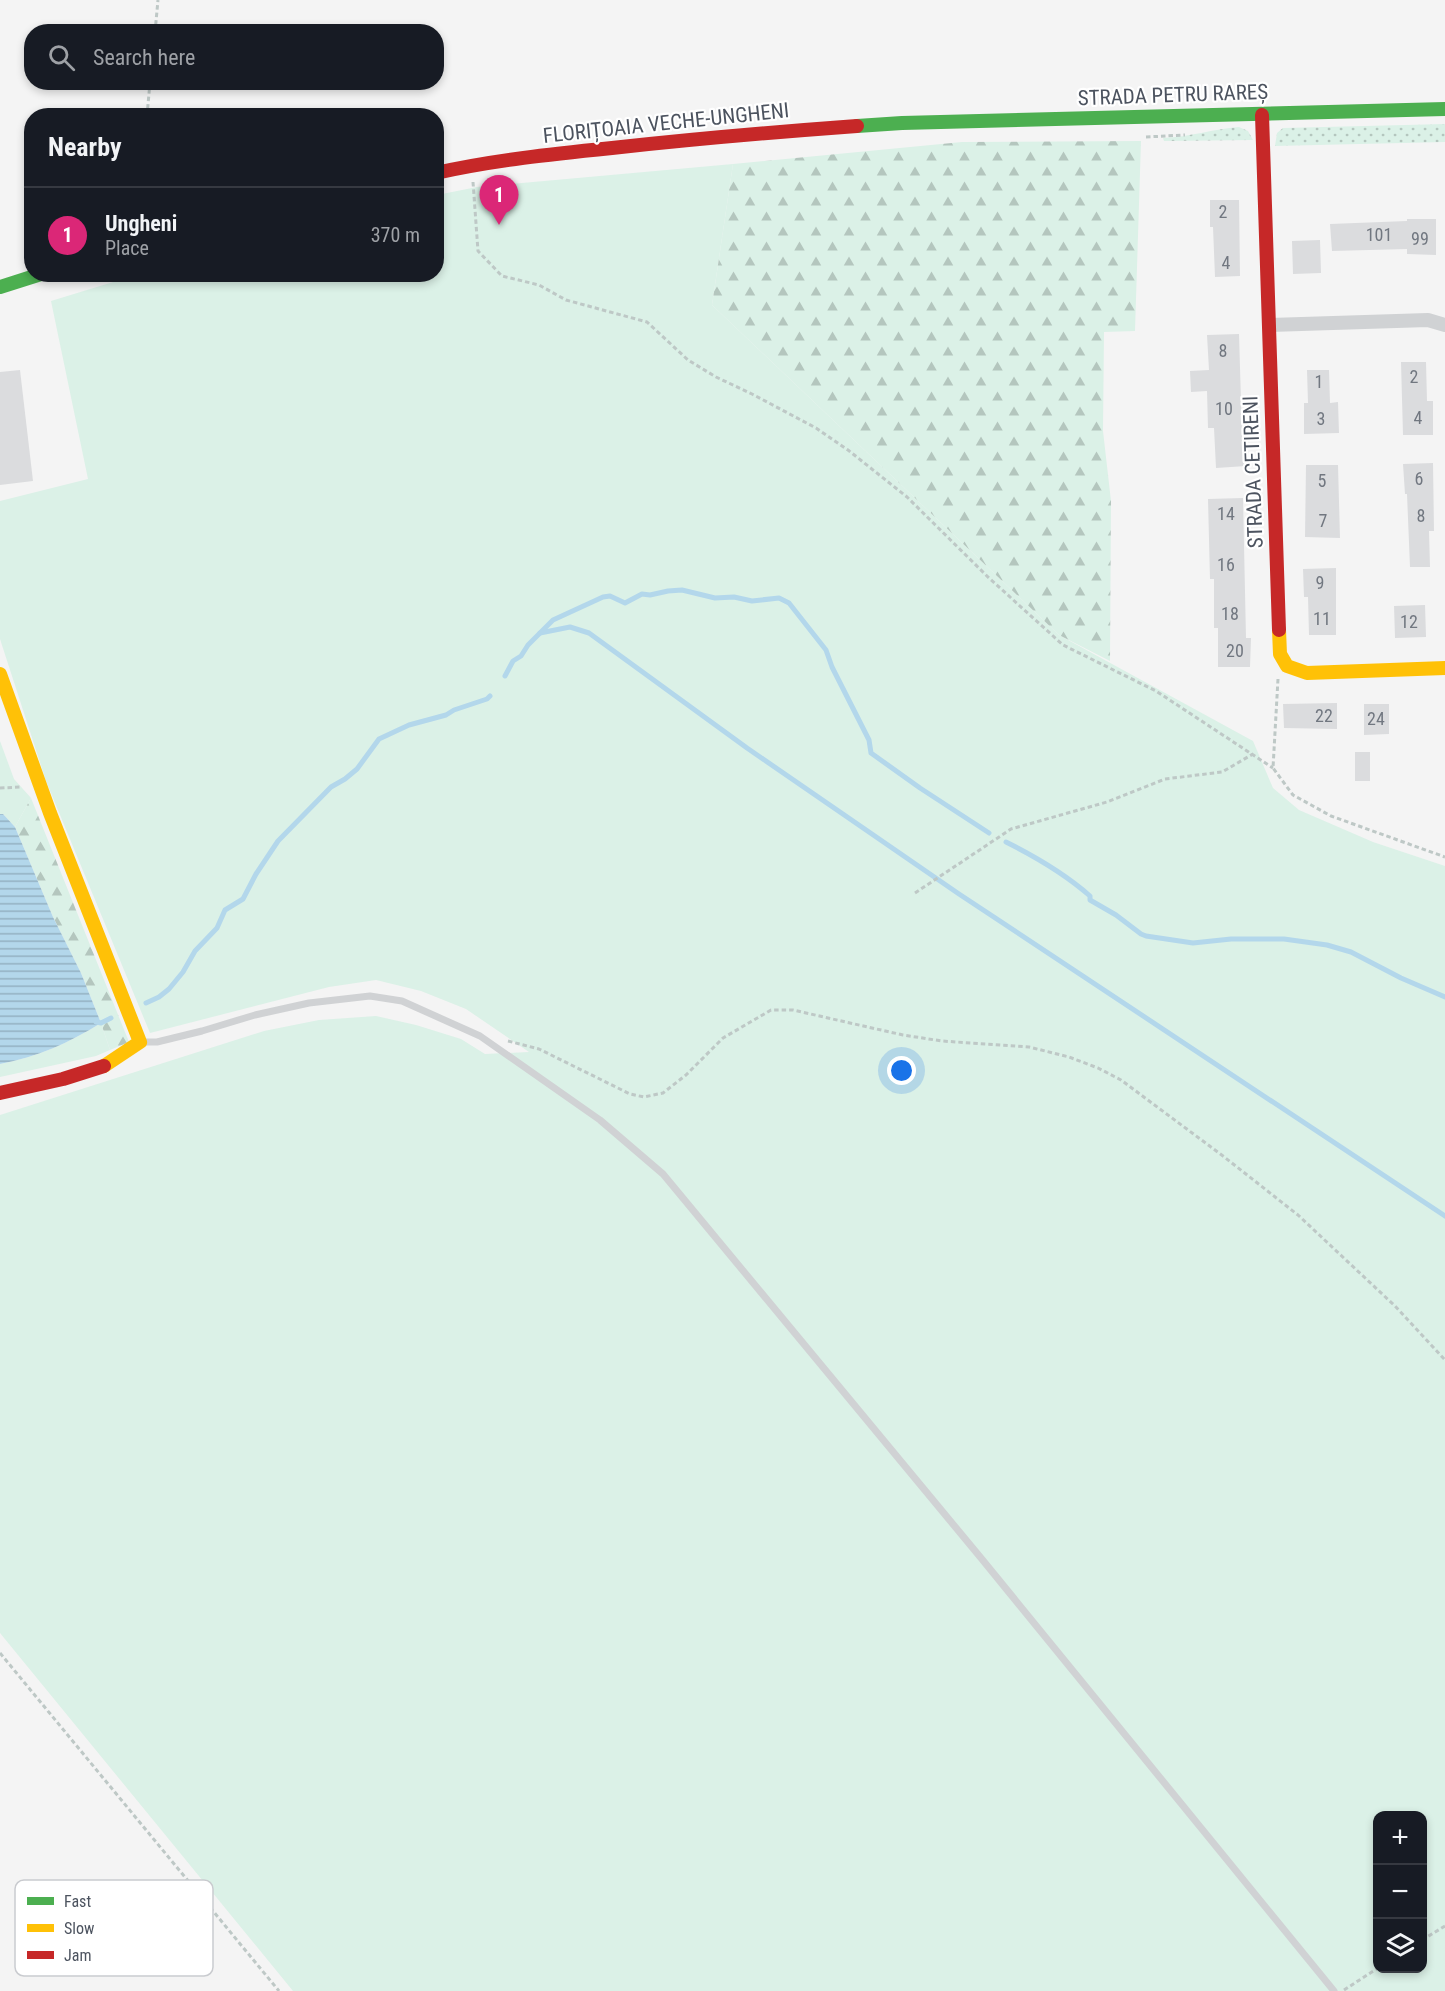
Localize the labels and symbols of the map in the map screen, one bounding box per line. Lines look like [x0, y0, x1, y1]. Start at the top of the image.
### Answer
street label: STRADA PETRU RAREȘ [1077, 80, 1269, 110]
street label: FLORIȚOAIA VECHE-UNGHENI [542, 98, 790, 149]
pin: 1 [480, 176, 518, 225]
house number: 2 [1219, 201, 1228, 222]
house number: 101 [1366, 224, 1392, 245]
house number: 99 [1411, 228, 1429, 249]
house number: 4 [1222, 252, 1231, 273]
house number: 8 [1219, 340, 1227, 361]
house number: 2 [1410, 366, 1419, 387]
house number: 1 [1315, 371, 1323, 392]
street label: STRADA CETIRENI [1238, 395, 1268, 549]
house number: 10 [1215, 398, 1233, 419]
house number: 4 [1414, 407, 1423, 428]
house number: 3 [1317, 408, 1325, 429]
house number: 6 [1415, 468, 1423, 489]
house number: 5 [1318, 470, 1327, 491]
house number: 14 [1217, 503, 1235, 524]
house number: 8 [1417, 505, 1425, 526]
house number: 7 [1319, 510, 1328, 531]
house number: 16 [1217, 554, 1235, 575]
house number: 9 [1316, 572, 1324, 593]
house number: 18 [1221, 603, 1239, 624]
house number: 11 [1313, 608, 1331, 629]
house number: 12 [1400, 611, 1418, 632]
house number: 20 [1226, 640, 1244, 661]
house number: 22 [1315, 705, 1333, 726]
house number: 24 [1367, 708, 1385, 729]
your location [887, 1056, 916, 1085]
legend [15, 1880, 213, 1976]
text: Fast [64, 1892, 91, 1911]
text: Slow [64, 1919, 94, 1938]
text: Jam [64, 1946, 91, 1965]

